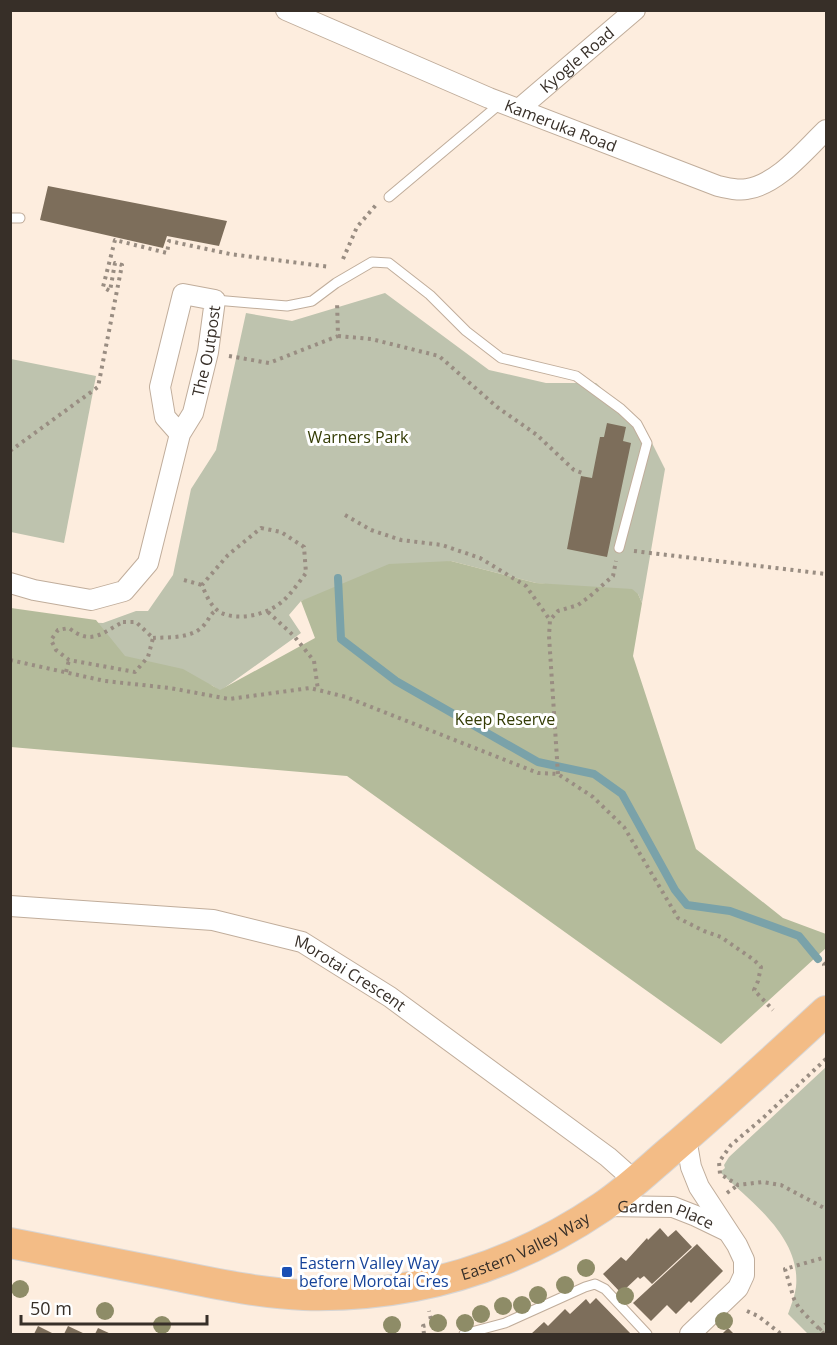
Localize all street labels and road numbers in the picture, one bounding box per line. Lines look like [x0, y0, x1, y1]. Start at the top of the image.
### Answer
street label: Kyogle Road [535, 22, 619, 98]
street label: Kameruka Road [501, 94, 620, 157]
street label: The Outpost [186, 304, 225, 399]
street label: Morotai Crescent [292, 930, 411, 1016]
street label: Garden Place [617, 1195, 718, 1234]
street label: Eastern Valley Way [458, 1206, 595, 1285]

